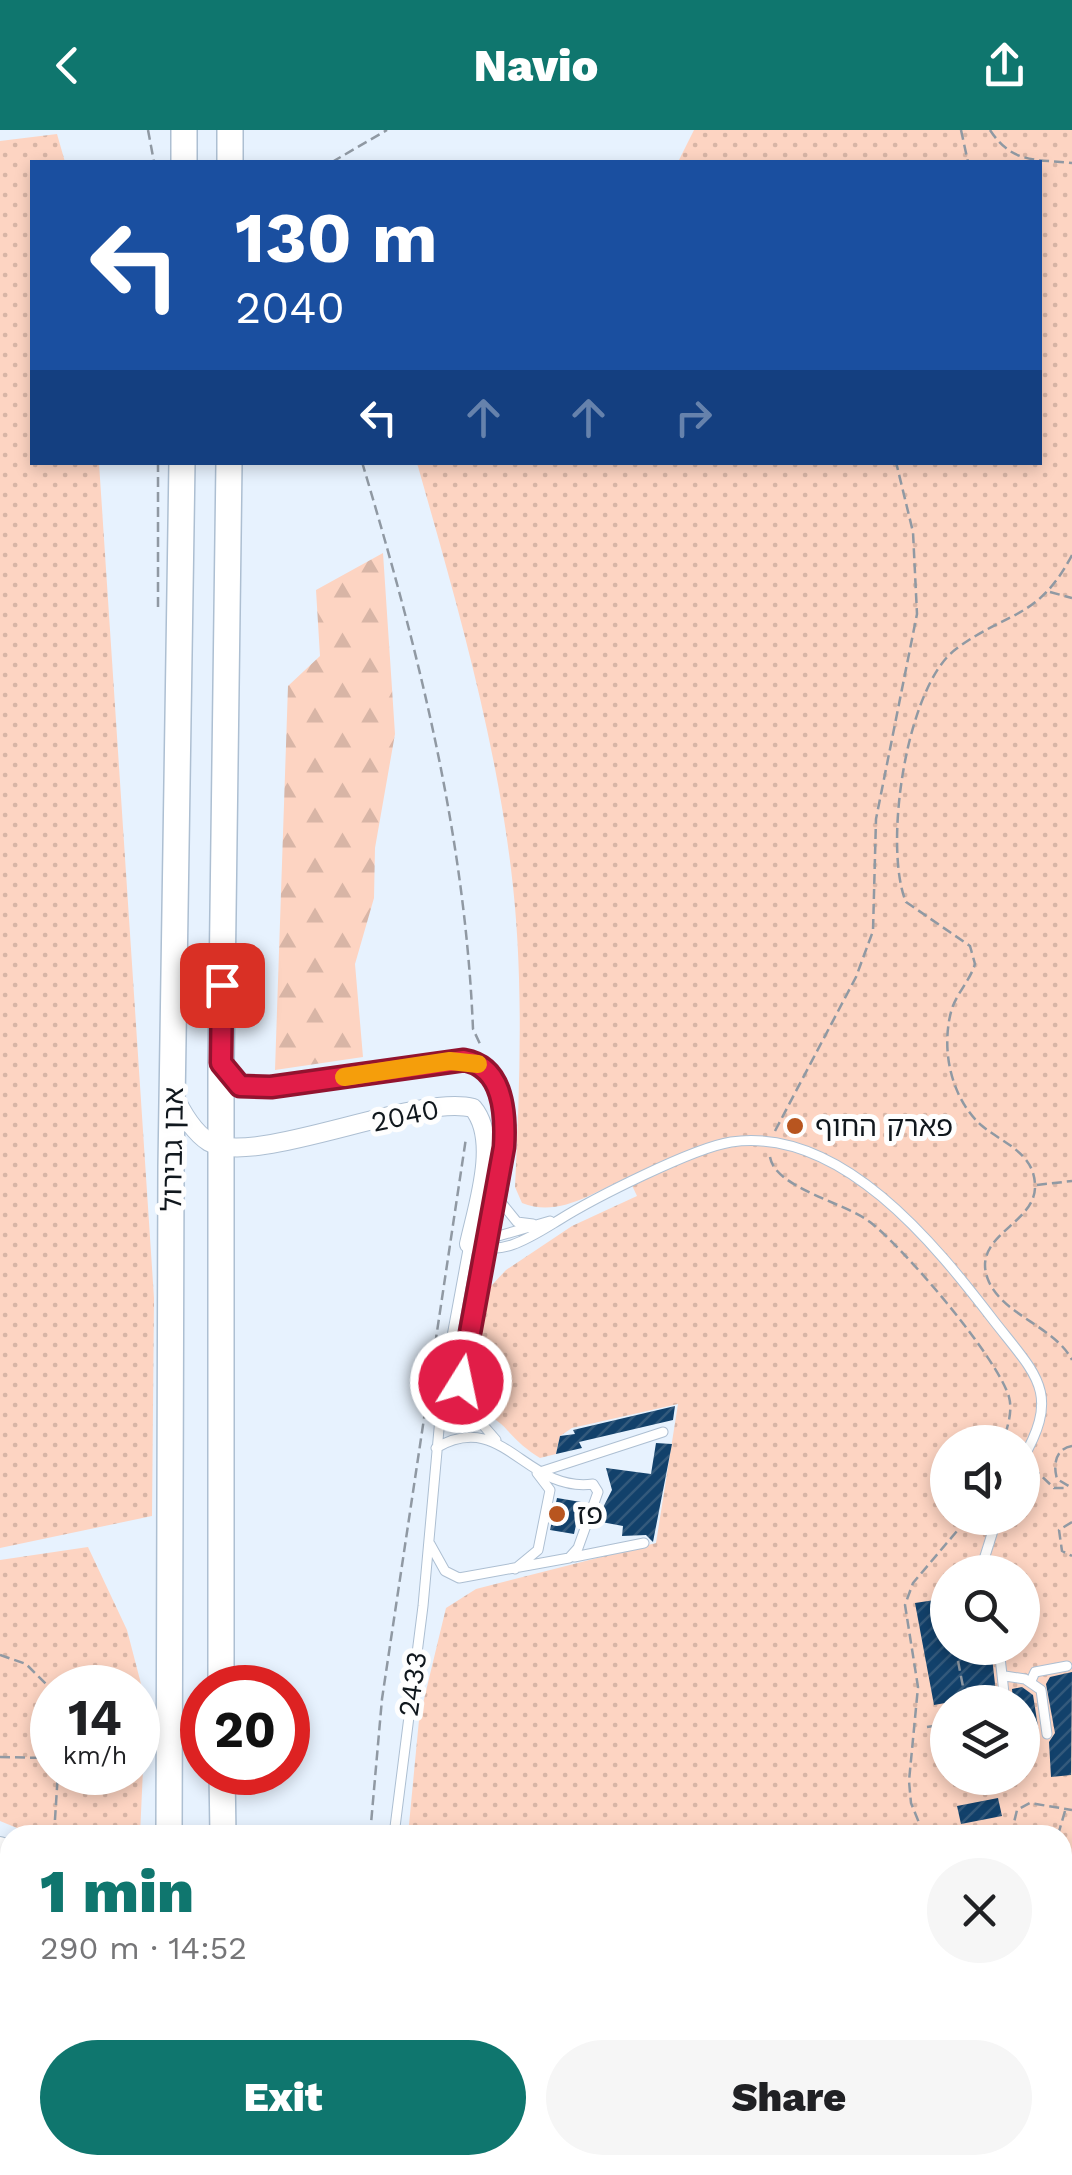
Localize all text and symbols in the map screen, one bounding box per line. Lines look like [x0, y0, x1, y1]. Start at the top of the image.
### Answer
icon: back [40, 38, 95, 93]
icon: share [977, 38, 1032, 93]
text: Navio [474, 39, 598, 92]
text: 130 m [235, 197, 438, 279]
icon: left [70, 200, 200, 330]
text: 2040 [235, 281, 345, 334]
icon: left [351, 390, 406, 445]
icon: ahead [456, 390, 511, 445]
icon: ahead [561, 390, 616, 445]
icon: right [666, 390, 721, 445]
pin [180, 943, 265, 1028]
icon: arrive [195, 958, 250, 1013]
street label: אבן גבירול [155, 1086, 190, 1212]
street label: 2040 [368, 1092, 442, 1139]
place label: פארק החוף [815, 1110, 953, 1143]
marker: פארק החוף [784, 1115, 806, 1137]
position arrow [409, 1330, 513, 1434]
map controls [930, 1425, 1040, 1795]
button: sound [930, 1425, 1040, 1535]
place label: פז [577, 1498, 603, 1531]
marker: פז [546, 1503, 568, 1525]
button: search [930, 1555, 1040, 1665]
street label: 2433 [392, 1649, 433, 1719]
speed limit sign: 20 [180, 1665, 310, 1795]
button: layers [930, 1685, 1040, 1795]
text: 14 [68, 1688, 122, 1747]
text: km/h [63, 1741, 127, 1770]
text: 1 min [40, 1856, 194, 1927]
button: close [927, 1858, 1032, 1963]
text: 290 m · 14:52 [40, 1929, 247, 1967]
button: Exit [40, 2040, 526, 2155]
button: Share [546, 2040, 1032, 2155]

